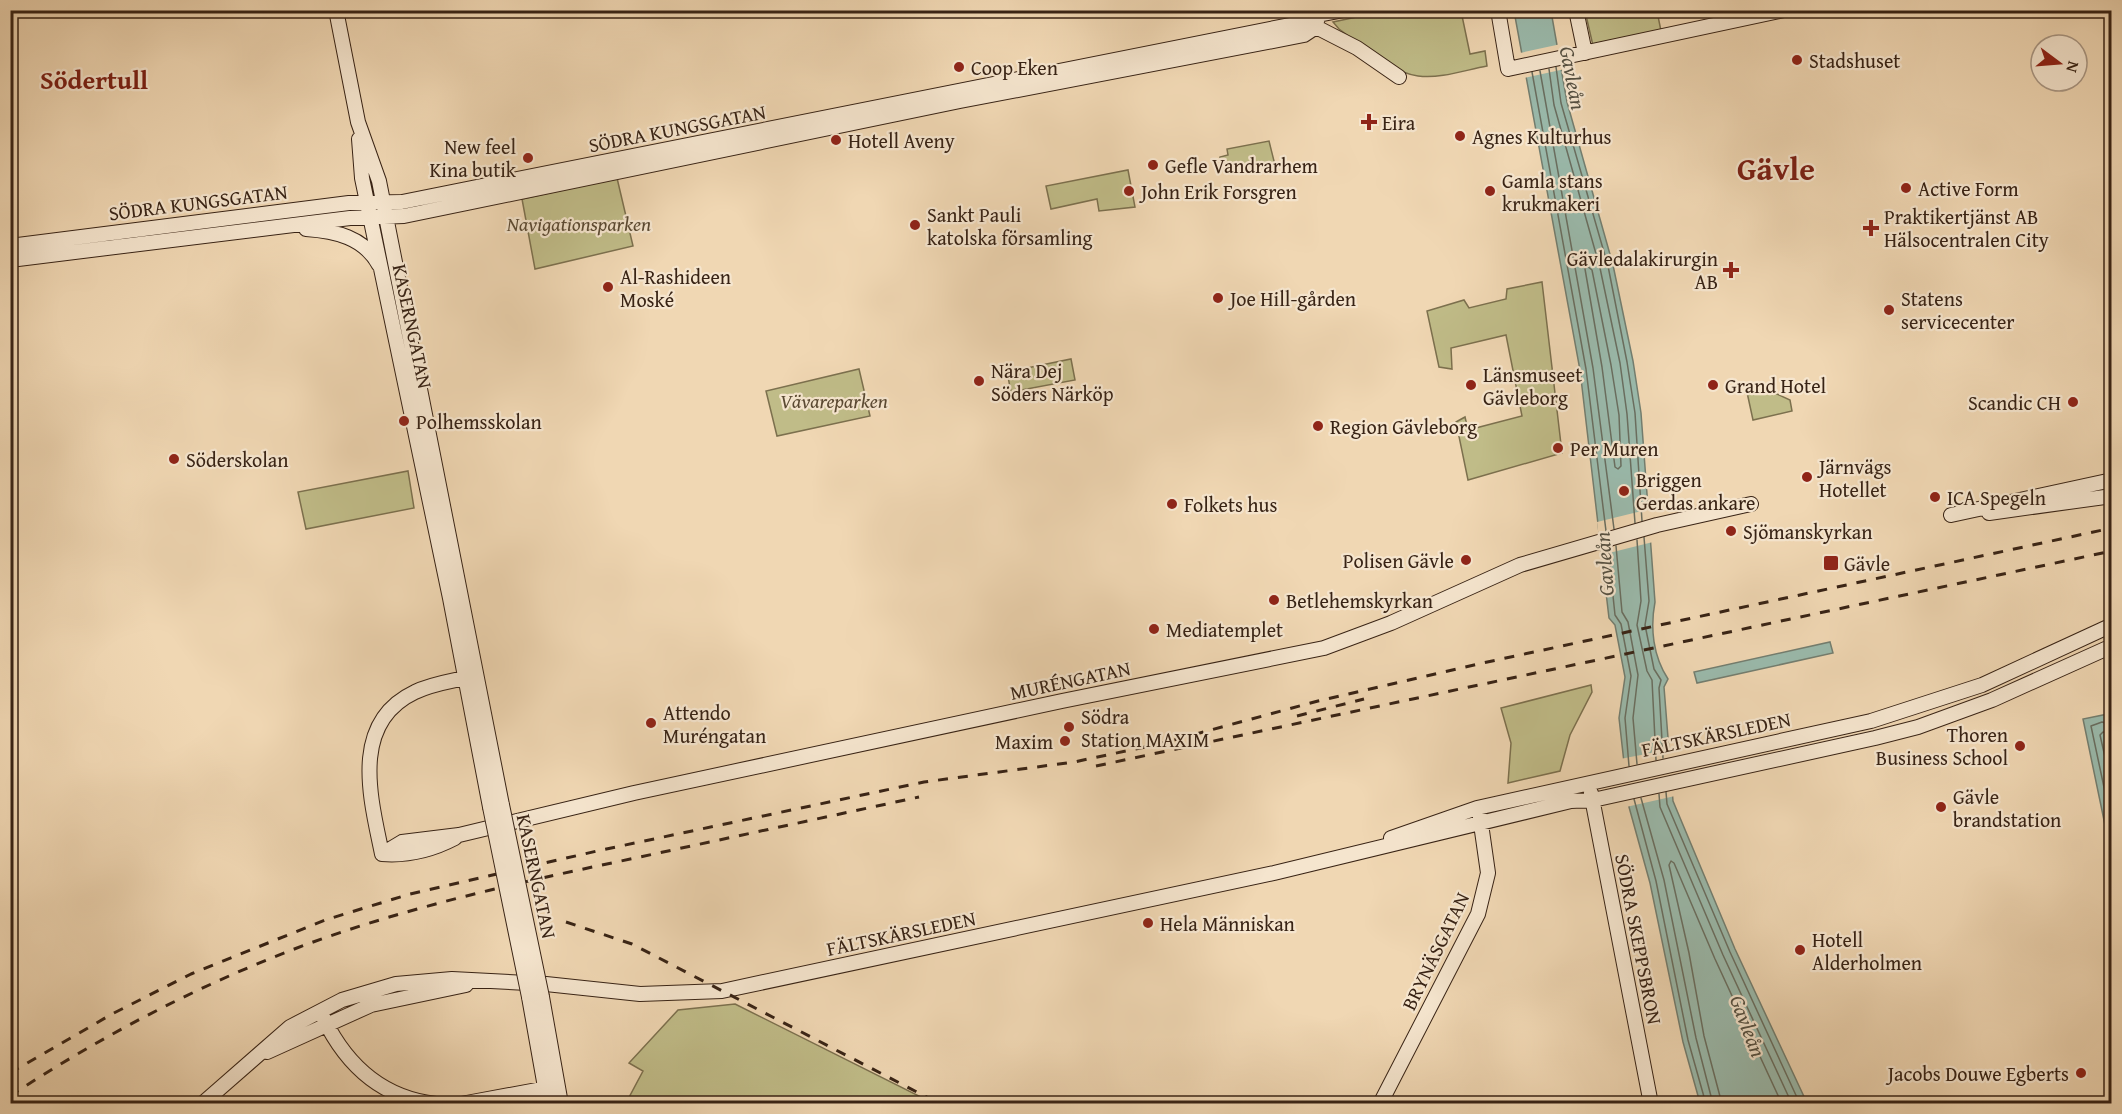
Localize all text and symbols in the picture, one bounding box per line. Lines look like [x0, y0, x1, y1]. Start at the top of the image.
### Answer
north arrow [2029, 33, 2089, 93]
water label: Gavleån [1552, 44, 1594, 113]
place label: Stadshuset [1809, 46, 1900, 75]
place label: Coop Eken [971, 53, 1058, 82]
marker: Stadshuset [1790, 53, 1804, 67]
text: N [2060, 59, 2086, 76]
district label: Södertull [40, 60, 148, 99]
marker: Coop Eken [952, 60, 966, 74]
street label: SÖDRA KUNGSGATAN [586, 97, 768, 159]
place label: Eira [1382, 108, 1416, 137]
marker: Eira [1360, 113, 1378, 131]
place label: Agnes Kulturhus [1472, 122, 1611, 151]
place label: Hotell Aveny [848, 126, 955, 155]
marker: Agnes Kulturhus [1453, 129, 1467, 143]
place label: New feel Kina butik [429, 132, 517, 184]
marker: Hotell Aveny [829, 133, 843, 147]
district label: Gävle [1737, 145, 1815, 192]
marker: New feel Kina butik [521, 151, 535, 165]
place label: Gefle Vandrarhem [1165, 151, 1319, 180]
marker: Gefle Vandrarhem [1146, 158, 1160, 172]
place label: Gamla stans krukmakeri [1502, 166, 1603, 218]
place label: Active Form [1918, 174, 2019, 203]
street label: SÖDRA KUNGSGATAN [107, 177, 289, 227]
place label: John Erik Forsgren [1138, 177, 1297, 206]
marker: Active Form [1899, 181, 1913, 195]
marker: John Erik Forsgren [1122, 184, 1136, 198]
marker: Gamla stans krukmakeri [1483, 184, 1497, 198]
place label: Sankt Pauli katolska församling [927, 200, 1092, 252]
place label: Praktikertjänst AB Hälsocentralen City [1884, 202, 2049, 254]
park label: Navigationsparken [506, 209, 651, 238]
marker: Sankt Pauli katolska församling [908, 218, 922, 232]
marker: Praktikertjänst AB Hälsocentralen City [1862, 219, 1880, 237]
place label: Gävledalakirurgin AB [1567, 244, 1718, 296]
street label: KASERNGATAN [386, 261, 440, 391]
marker: Gävledalakirurgin AB [1722, 261, 1740, 279]
place label: Al-Rashideen Moské [620, 262, 731, 314]
marker: Al-Rashideen Moské [601, 280, 615, 294]
place label: Joe Hill-gården [1227, 284, 1356, 313]
place label: Statens servicecenter [1901, 284, 2015, 336]
marker: Joe Hill-gården [1211, 291, 1225, 305]
marker: Statens servicecenter [1882, 303, 1896, 317]
place label: Nära Dej Söders Närköp [991, 356, 1114, 408]
place label: Länsmuseet Gävleborg [1483, 360, 1582, 412]
place label: Grand Hotel [1725, 371, 1827, 400]
marker: Nära Dej Söders Närköp [972, 374, 986, 388]
marker: Länsmuseet Gävleborg [1464, 378, 1478, 392]
marker: Grand Hotel [1706, 378, 1720, 392]
park label: Vävareparken [780, 386, 888, 415]
place label: Scandic CH [1968, 388, 2061, 417]
marker: Scandic CH [2066, 395, 2080, 409]
place label: Polhemsskolan [416, 407, 542, 436]
place label: Region Gävleborg [1330, 412, 1477, 441]
marker: Polhemsskolan [397, 414, 411, 428]
marker: Region Gävleborg [1311, 419, 1325, 433]
place label: Per Muren [1570, 434, 1659, 463]
marker: Per Muren [1551, 441, 1565, 455]
place label: Söderskolan [186, 445, 288, 474]
marker: Söderskolan [167, 452, 181, 466]
place label: Järnvägs Hotellet [1816, 452, 1892, 504]
place label: Briggen Gerdas ankare [1636, 465, 1755, 517]
marker: Järnvägs Hotellet [1800, 470, 1814, 484]
place label: ICA Spegeln [1947, 483, 2046, 512]
marker: Briggen Gerdas ankare [1617, 484, 1631, 498]
place label: Folkets hus [1184, 490, 1277, 519]
marker: ICA Spegeln [1928, 490, 1942, 504]
marker: Folkets hus [1165, 497, 1179, 511]
place label: Sjömanskyrkan [1743, 517, 1873, 546]
marker: Sjömanskyrkan [1724, 524, 1738, 538]
water label: Gavleån [1586, 531, 1622, 597]
place label: Polisen Gävle [1343, 546, 1454, 575]
place label: Gävle [1844, 549, 1890, 578]
marker: Polisen Gävle [1459, 553, 1473, 567]
marker: Gävle [1822, 554, 1840, 572]
place label: Betlehemskyrkan [1286, 586, 1433, 615]
marker: Betlehemskyrkan [1267, 593, 1281, 607]
place label: Mediatemplet [1166, 615, 1283, 644]
marker: Mediatemplet [1147, 622, 1161, 636]
street label: MURÉNGATAN [1007, 653, 1133, 707]
place label: Attendo Muréngatan [663, 698, 766, 750]
place label: Södra Station MAXIM [1081, 702, 1209, 754]
street label: FÄLTSKÄRSLEDEN [1639, 704, 1793, 764]
marker: Attendo Muréngatan [644, 716, 658, 730]
marker: Södra Station MAXIM [1062, 720, 1076, 734]
place label: Thoren Business School [1876, 720, 2008, 772]
place label: Maxim [995, 727, 1054, 756]
marker: Maxim [1058, 734, 1072, 748]
marker: Thoren Business School [2013, 739, 2027, 753]
place label: Gävle brandstation [1953, 782, 2061, 834]
marker: Gävle brandstation [1934, 800, 1948, 814]
street label: KASERNGATAN [510, 811, 564, 941]
street label: SÖDRA SKEPPSBRON [1608, 851, 1670, 1027]
street label: BRYNÄSGATAN [1394, 887, 1476, 1015]
street label: FÄLTSKÄRSLEDEN [824, 903, 978, 963]
place label: Hela Människan [1160, 909, 1295, 938]
marker: Hela Människan [1141, 916, 1155, 930]
place label: Hotell Alderholmen [1812, 925, 1922, 977]
marker: Hotell Alderholmen [1793, 943, 1807, 957]
water label: Gavleån [1722, 991, 1774, 1062]
place label: Jacobs Douwe Egberts [1885, 1059, 2069, 1088]
marker: Jacobs Douwe Egberts [2074, 1066, 2088, 1080]

